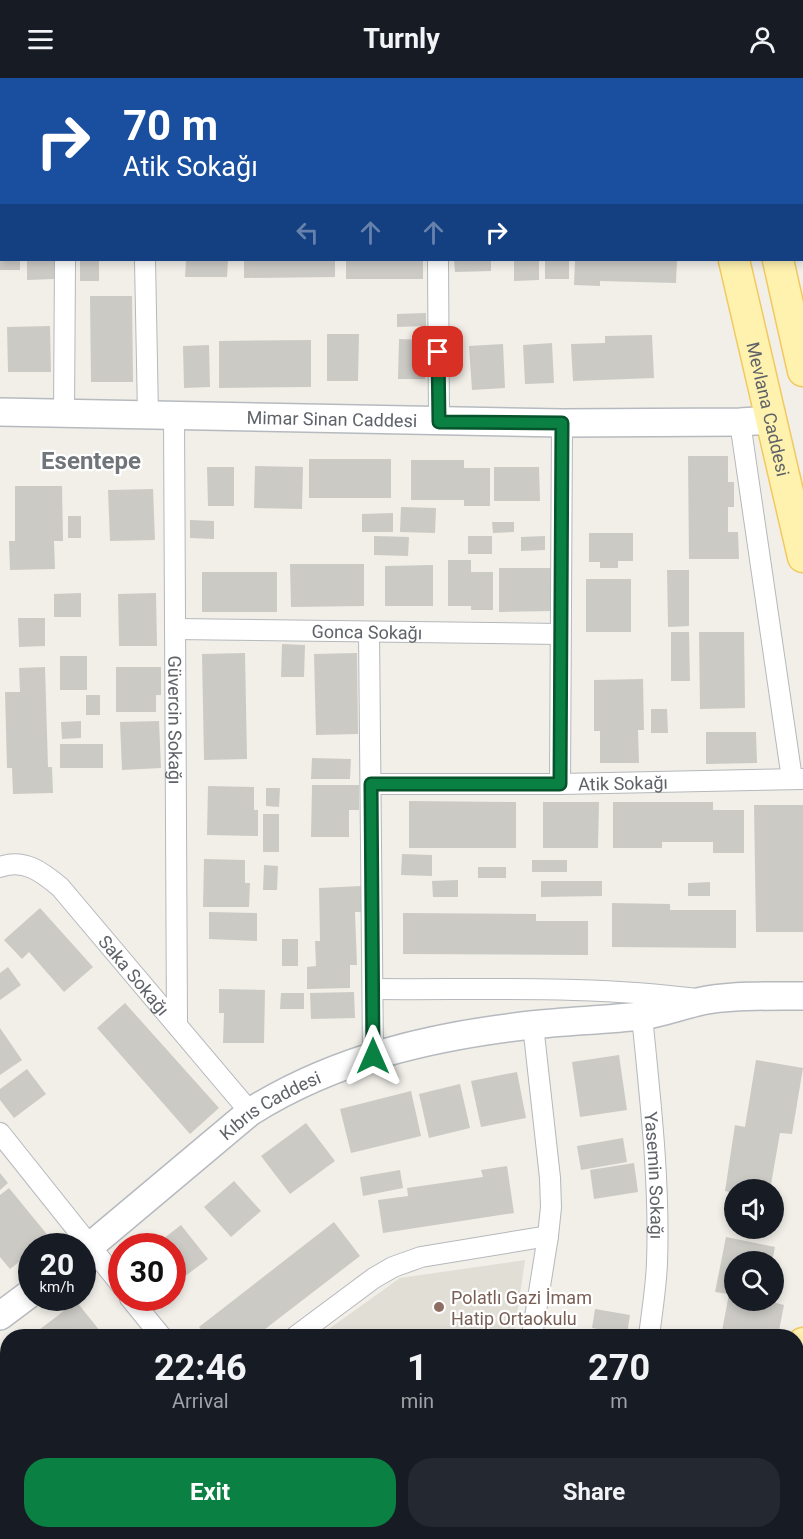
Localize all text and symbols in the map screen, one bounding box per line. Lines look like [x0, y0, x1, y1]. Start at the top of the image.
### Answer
icon: menu [24, 23, 57, 56]
text: Turnly [363, 23, 440, 55]
icon: person [746, 23, 779, 56]
text: 70 m [123, 101, 218, 150]
icon: right [24, 102, 102, 180]
text: Atik Sokağı [123, 151, 258, 183]
icon: left [291, 216, 324, 249]
icon: ahead [354, 216, 387, 249]
icon: ahead [417, 216, 450, 249]
icon: right [480, 216, 513, 249]
pin [412, 326, 463, 377]
icon: arrive [421, 335, 454, 368]
street label: Mevlana Caddesi [743, 340, 794, 478]
street label: Mimar Sinan Caddesi [246, 406, 417, 431]
district label: Esentepe [41, 447, 141, 475]
street label: Gonca Sokağı [312, 620, 422, 643]
street label: Güvercin Sokağı [165, 655, 186, 785]
street label: Atik Sokağı [578, 771, 668, 794]
street label: Saka Sokağı [95, 931, 174, 1019]
position arrow [341, 1024, 405, 1088]
street label: Kıbrıs Caddesi [215, 1066, 324, 1144]
street label: Yasemin Sokağı [641, 1111, 668, 1239]
map controls [724, 1179, 784, 1311]
button: sound [724, 1179, 784, 1239]
speed limit sign: 30 [108, 1233, 186, 1311]
text: 20 [40, 1247, 74, 1282]
button: search [724, 1251, 784, 1311]
text: km/h [39, 1278, 75, 1296]
place label: Polatlı Gazi İmam Hatip Ortaokulu [451, 1287, 592, 1329]
marker: Polatlı Gazi İmam Hatip Ortaokulu [432, 1300, 446, 1314]
text: 22:46 [154, 1347, 247, 1389]
text: 1 [407, 1347, 428, 1389]
text: 270 [588, 1347, 650, 1389]
text: Arrival [172, 1389, 229, 1413]
text: min [401, 1389, 434, 1413]
text: m [610, 1389, 628, 1413]
button: Exit [24, 1458, 396, 1527]
button: Share [408, 1458, 780, 1527]

